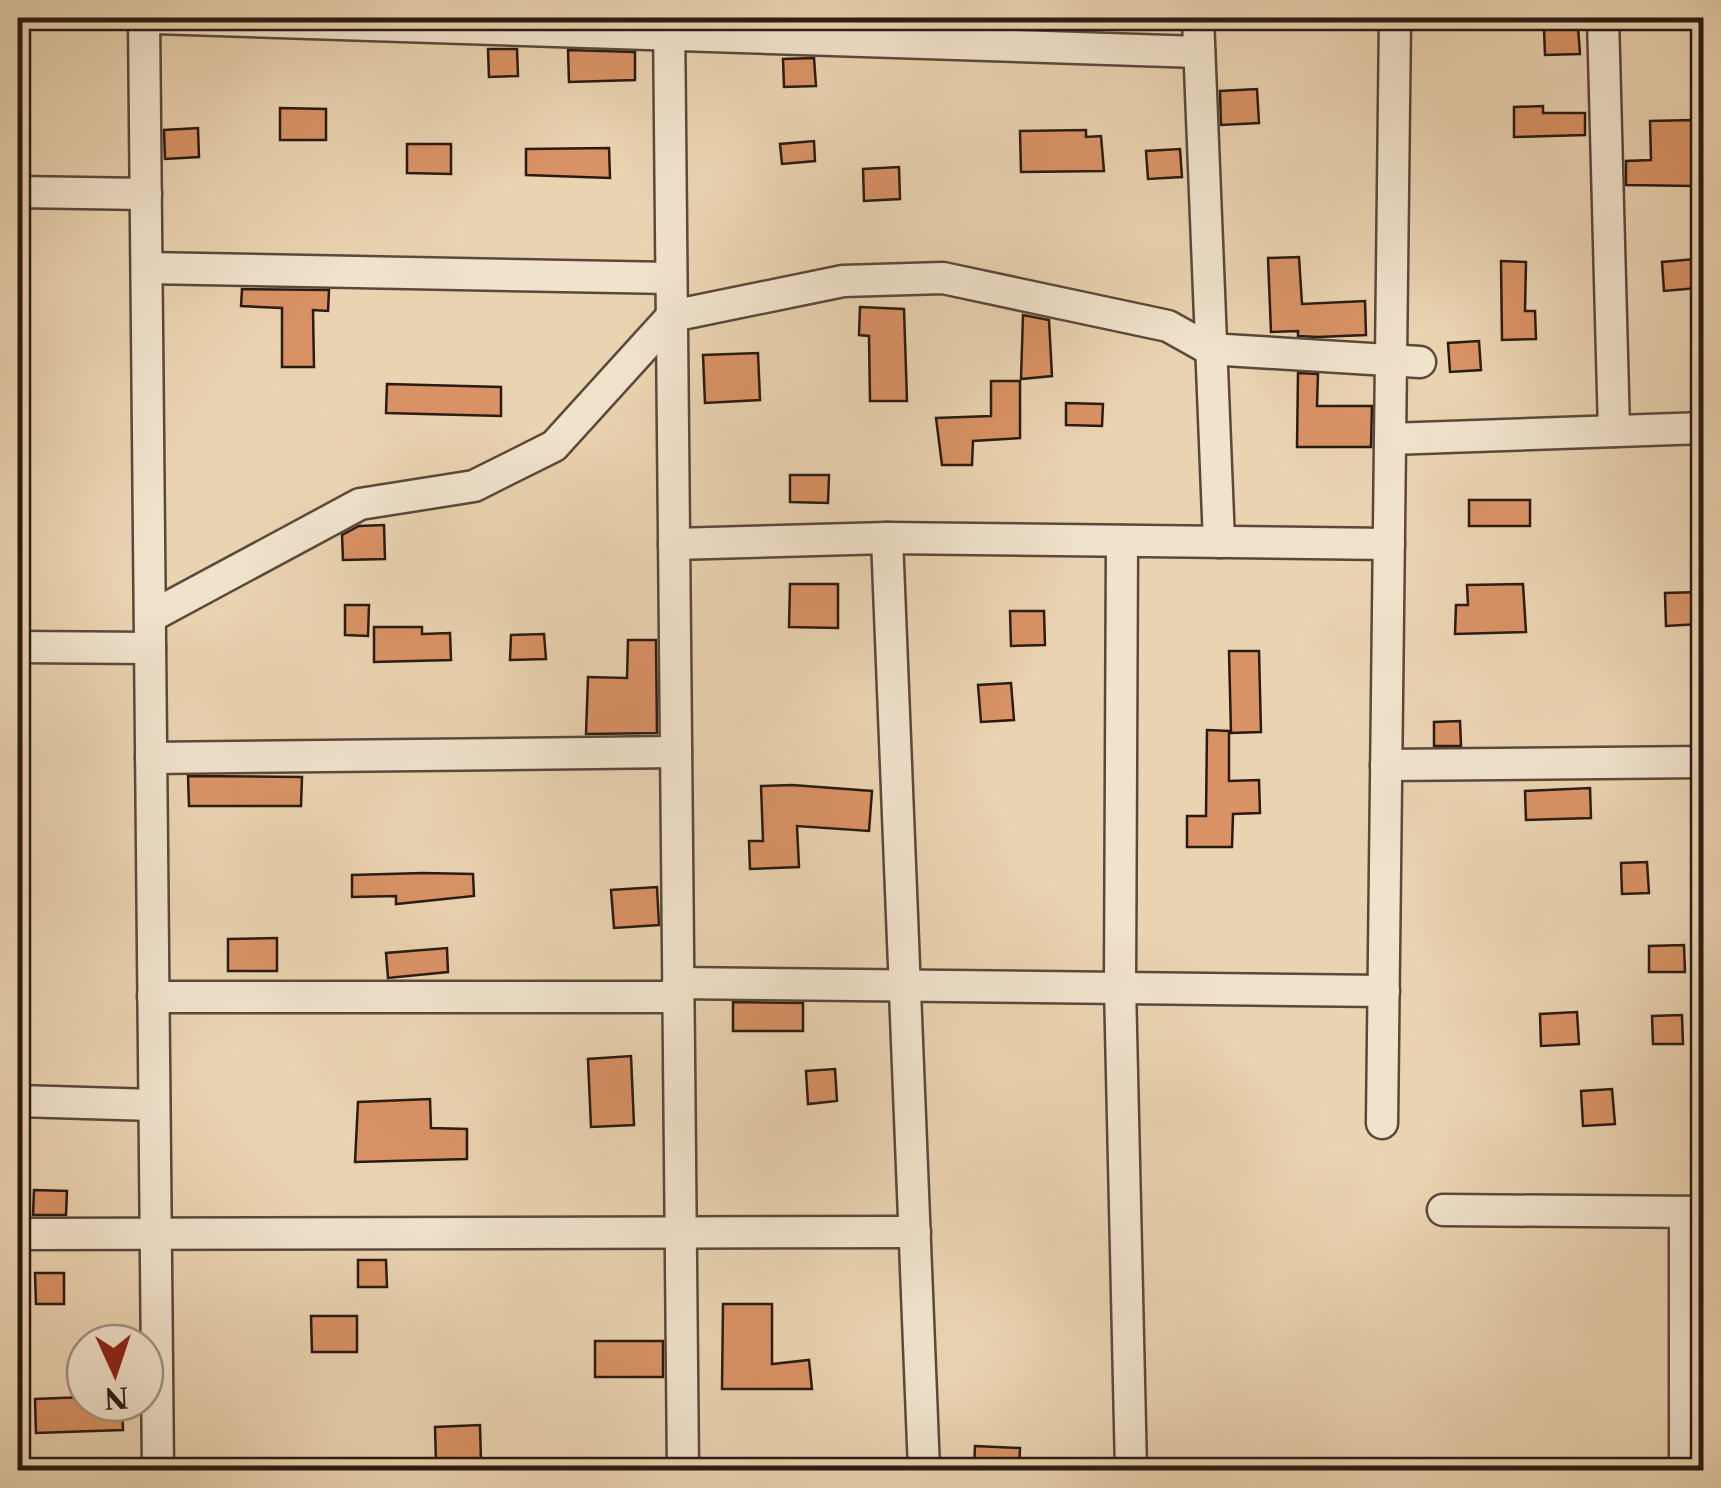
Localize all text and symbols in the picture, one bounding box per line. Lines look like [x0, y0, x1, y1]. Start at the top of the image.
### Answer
north arrow [65, 1323, 165, 1423]
text: N [103, 1380, 129, 1416]

